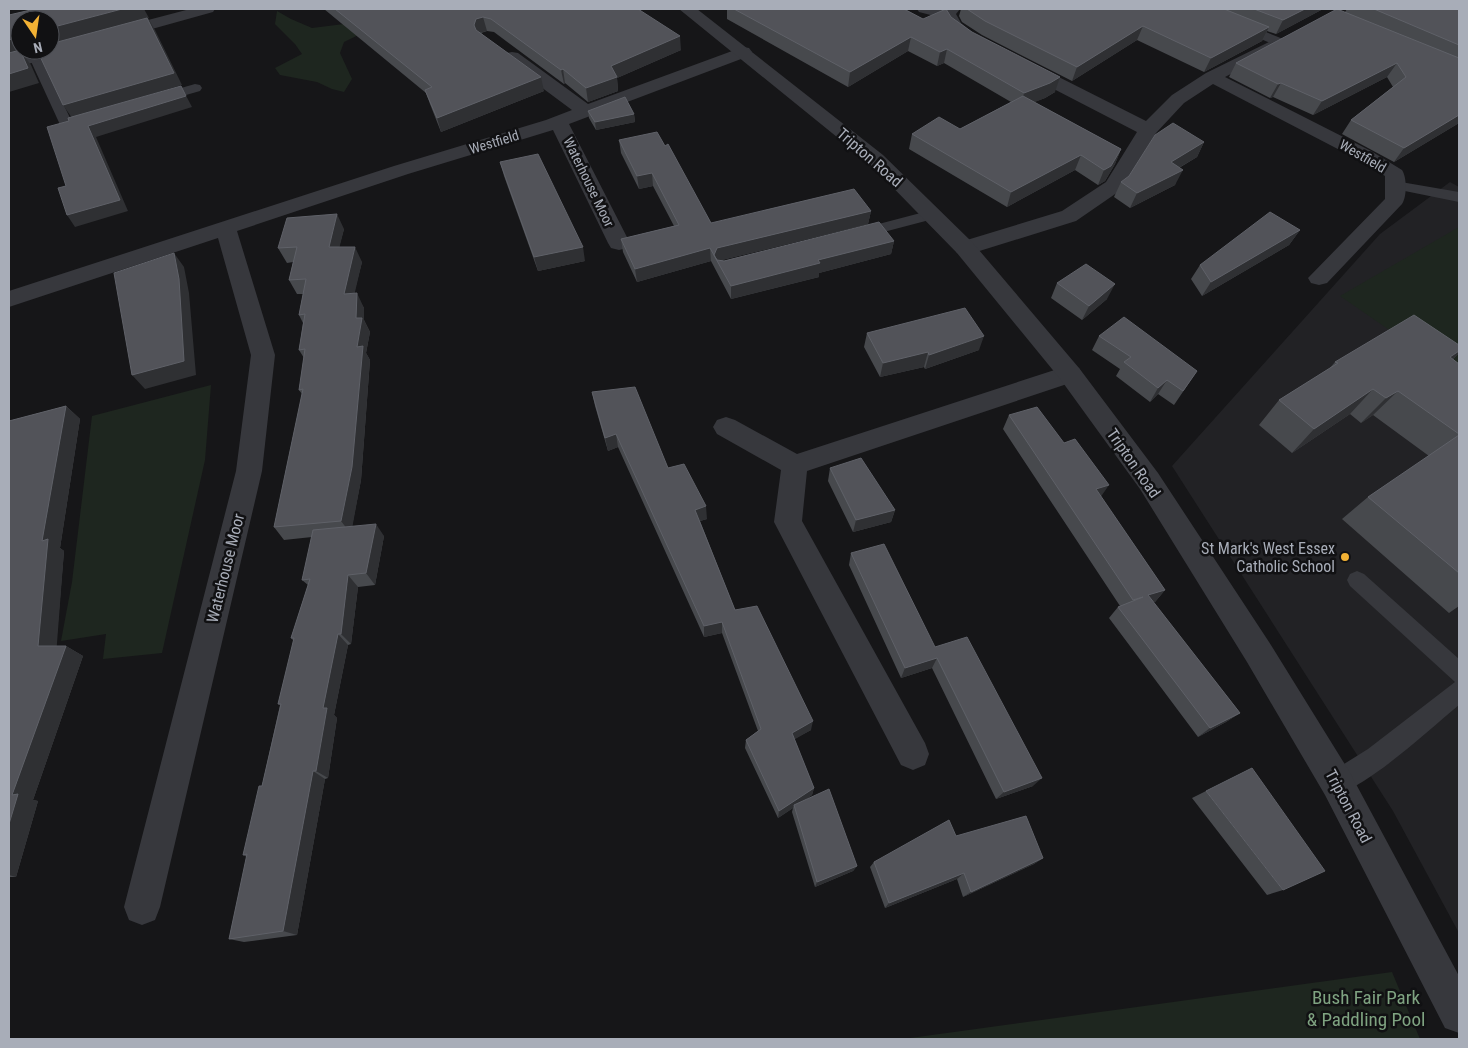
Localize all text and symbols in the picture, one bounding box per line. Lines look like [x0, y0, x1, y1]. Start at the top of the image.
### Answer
north arrow [10, 10, 60, 60]
text: N [32, 39, 44, 56]
street label: Tripton Road [833, 124, 906, 191]
street label: Westfield [467, 127, 521, 157]
street label: Waterhouse Moor [560, 135, 618, 229]
street label: Westfield [1337, 136, 1389, 176]
street label: Tripton Road [1103, 425, 1164, 502]
street label: Waterhouse Moor [203, 512, 248, 625]
place label: St Mark's West Essex Catholic School [1201, 539, 1335, 576]
marker: St Mark's West Essex Catholic School [1339, 551, 1351, 563]
street label: Tripton Road [1321, 766, 1376, 846]
park label: Bush Fair Park & Paddling Pool [1307, 986, 1425, 1031]

